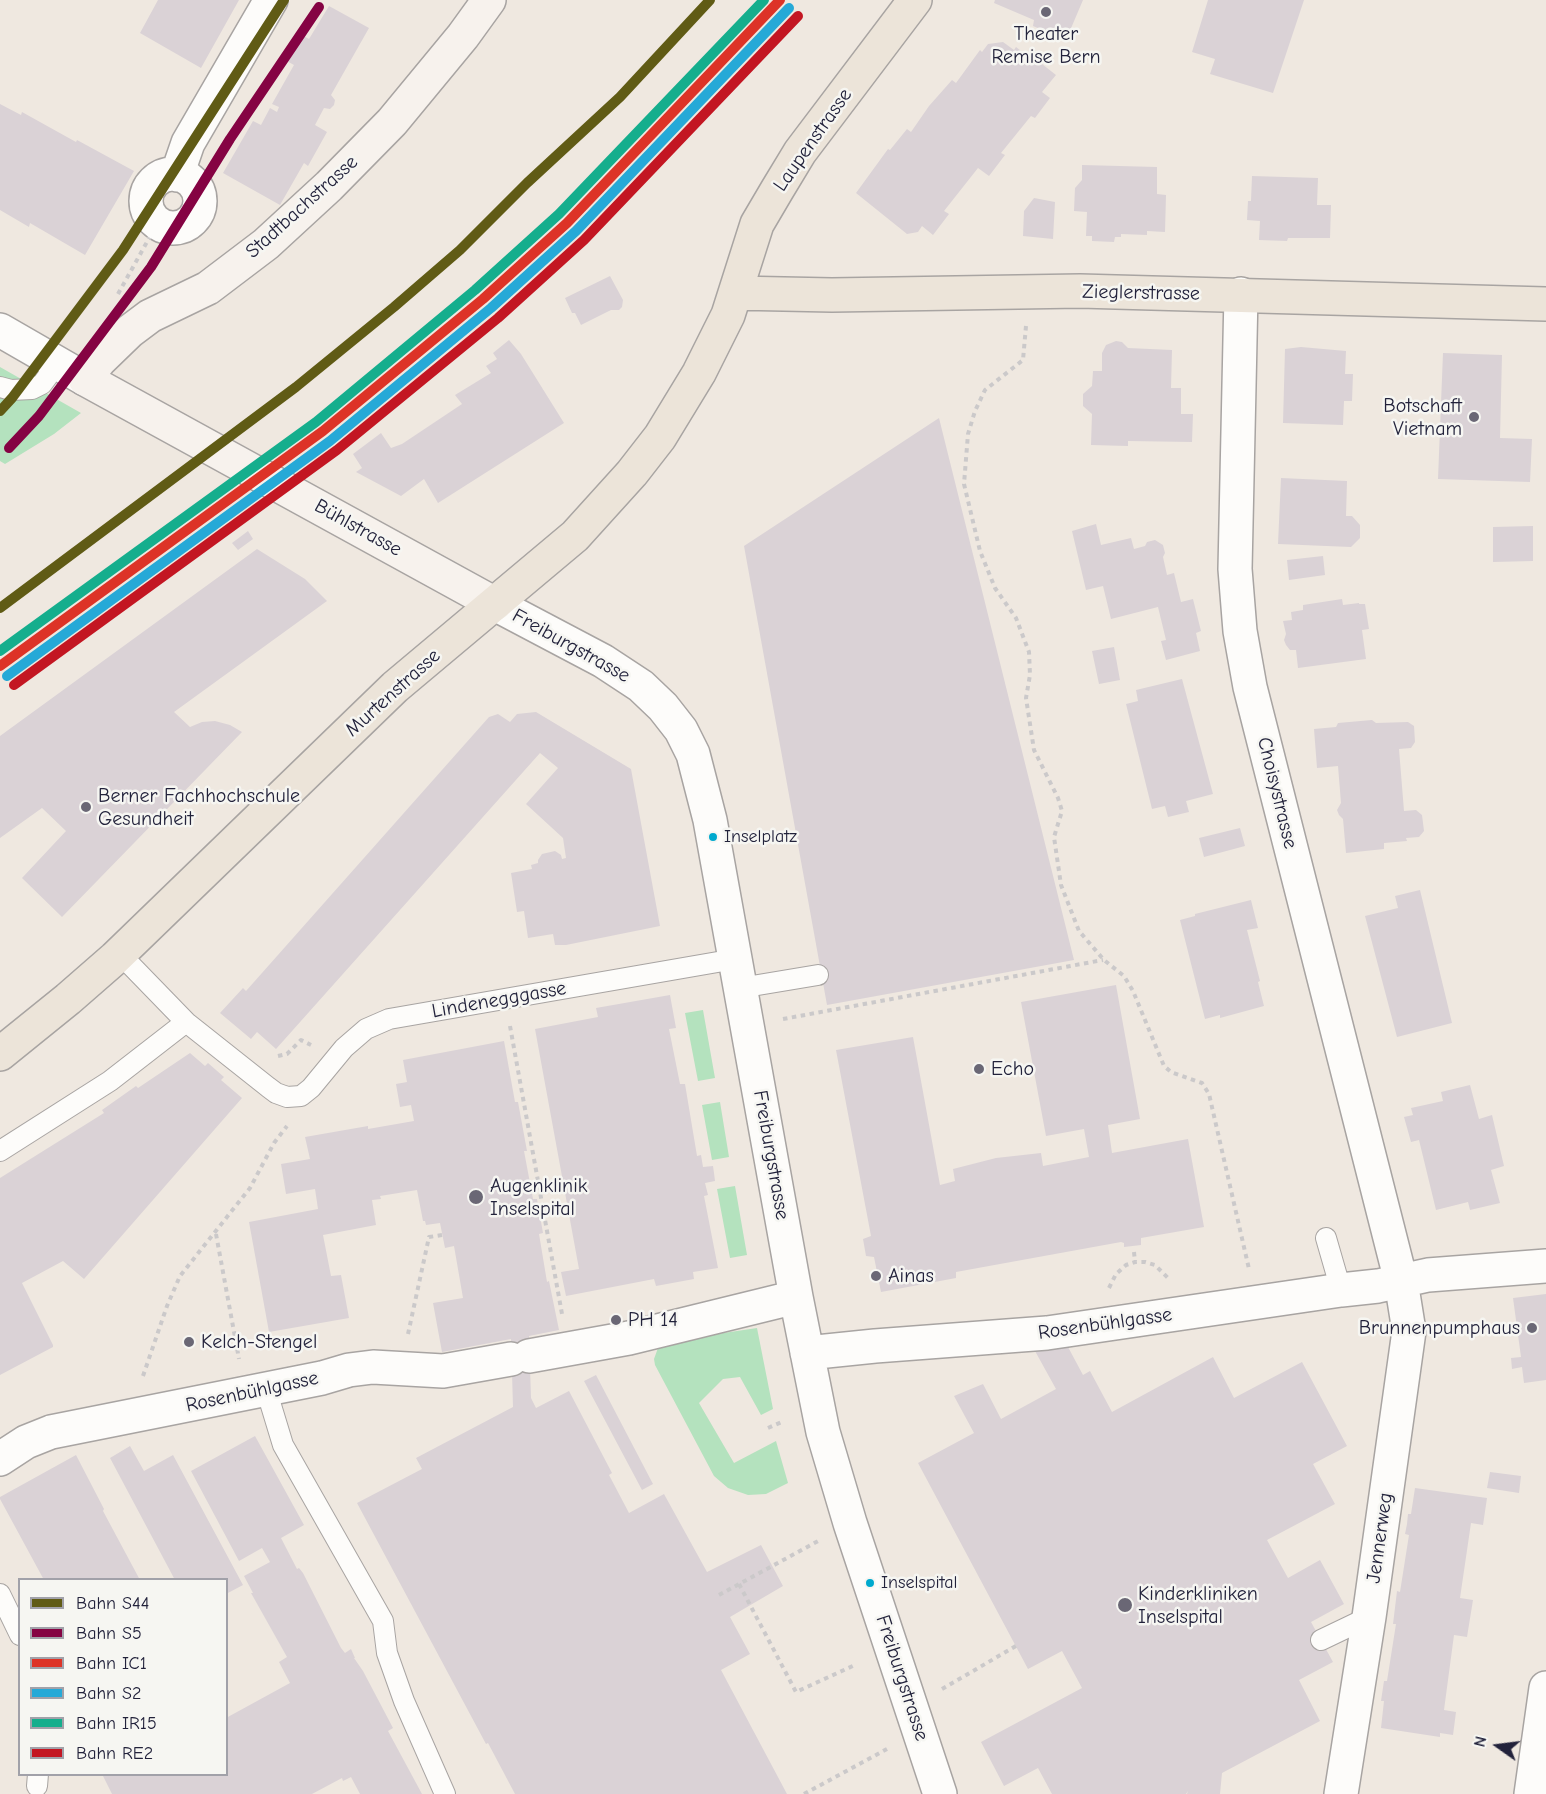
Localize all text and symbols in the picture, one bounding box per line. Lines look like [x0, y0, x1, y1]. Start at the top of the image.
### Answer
marker: Theater Remise Bern [1039, 5, 1053, 19]
place label: Theater Remise Bern [991, 22, 1101, 69]
street label: Laupenstrasse [769, 84, 857, 196]
street label: Stadtbachstrasse [241, 150, 363, 264]
street label: Zieglerstrasse [1082, 280, 1200, 306]
place label: Botschaft Vietnam [1383, 394, 1462, 441]
marker: Botschaft Vietnam [1467, 410, 1481, 424]
street label: Bühlstrasse [310, 494, 406, 562]
street label: Freiburgstrasse [508, 604, 634, 688]
street label: Murtenstrasse [341, 644, 445, 742]
street label: Choisystrasse [1252, 735, 1302, 851]
place label: Berner Fachhochschule Gesundheit [98, 784, 300, 831]
marker: Berner Fachhochschule Gesundheit [79, 800, 93, 814]
place label: Inselplatz [724, 826, 797, 848]
marker: Inselplatz [707, 831, 719, 843]
street label: Lindenegggasse [430, 976, 568, 1024]
place label: Echo [991, 1057, 1034, 1081]
marker: Echo [972, 1062, 986, 1076]
street label: Freiburgstrasse [748, 1088, 794, 1222]
place label: Augenklinik Inselspital [490, 1174, 587, 1221]
marker: Augenklinik Inselspital [467, 1188, 485, 1206]
place label: Ainas [888, 1264, 934, 1288]
marker: Ainas [869, 1269, 883, 1283]
street label: Rosenbühlgasse [1036, 1303, 1174, 1345]
place label: PH 14 [628, 1308, 678, 1332]
marker: PH 14 [609, 1313, 623, 1327]
place label: Brunnenpumphaus [1359, 1316, 1520, 1340]
marker: Brunnenpumphaus [1525, 1321, 1539, 1335]
place label: Kelch-Stengel [201, 1330, 317, 1354]
marker: Kelch-Stengel [182, 1335, 196, 1349]
street label: Rosenbühlgasse [183, 1366, 321, 1418]
street label: Jennerweg [1362, 1491, 1398, 1585]
place label: Inselspital [881, 1572, 957, 1594]
marker: Inselspital [864, 1577, 876, 1589]
legend [18, 1578, 228, 1776]
place label: Kinderkliniken Inselspital [1138, 1582, 1258, 1629]
text: Bahn S44 [76, 1593, 149, 1614]
marker: Kinderkliniken Inselspital [1116, 1596, 1134, 1614]
street label: Freiburgstrasse [870, 1612, 934, 1744]
text: Bahn S5 [76, 1623, 142, 1644]
text: Bahn IC1 [76, 1653, 147, 1674]
text: Bahn S2 [76, 1683, 141, 1704]
text: Bahn IR15 [76, 1713, 157, 1734]
north arrow [1468, 1716, 1528, 1776]
text: N [1471, 1734, 1491, 1749]
text: Bahn RE2 [76, 1743, 153, 1764]

